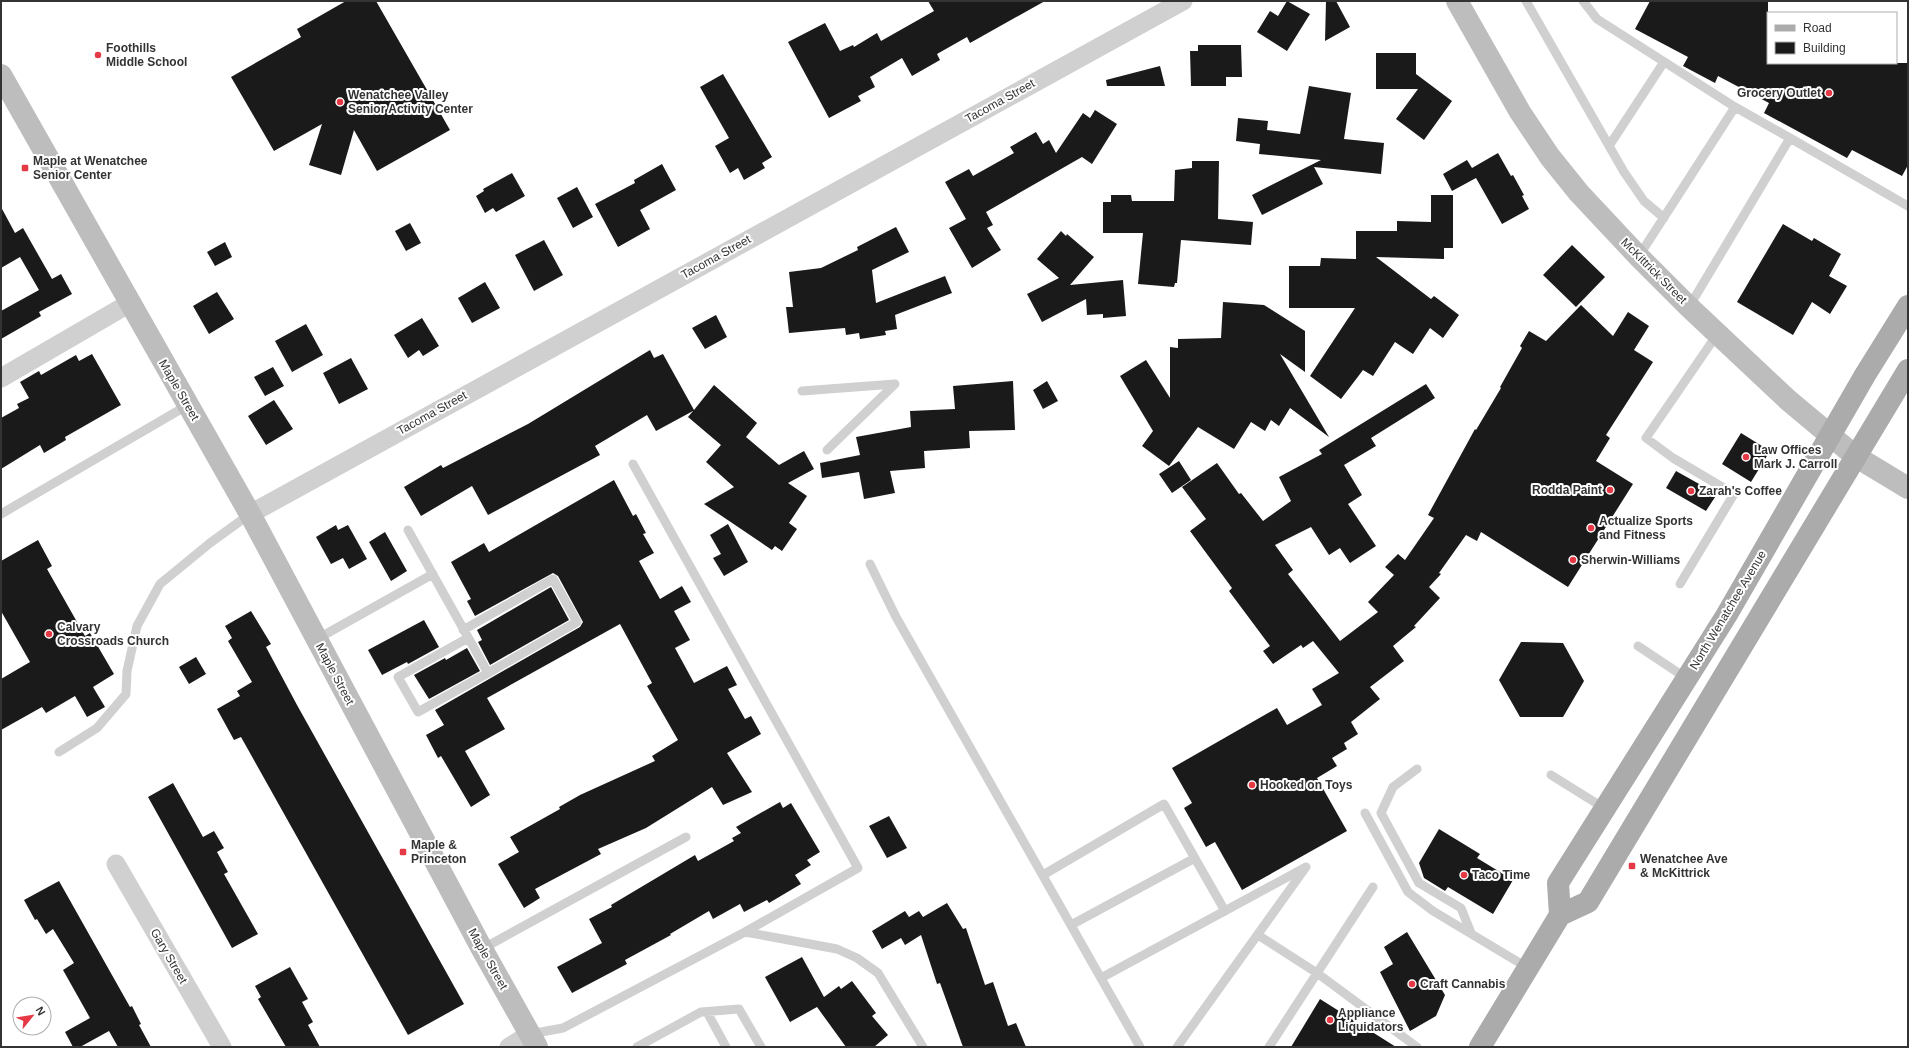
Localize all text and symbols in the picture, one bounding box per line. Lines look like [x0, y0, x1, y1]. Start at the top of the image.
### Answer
legend [1767, 12, 1897, 64]
text: Road [1803, 21, 1832, 35]
place label: Foothills Middle School [106, 41, 187, 69]
text: Building [1803, 41, 1846, 55]
marker: Foothills Middle School [93, 50, 103, 60]
street label: Tacoma Street [963, 76, 1038, 126]
place label: Grocery Outlet [1737, 86, 1821, 100]
place label: Wenatchee Valley Senior Activity Center [348, 88, 473, 116]
marker: Grocery Outlet [1824, 88, 1834, 98]
marker: Wenatchee Valley Senior Activity Center [335, 97, 345, 107]
place label: Maple at Wenatchee Senior Center [33, 154, 148, 182]
marker: Maple at Wenatchee Senior Center [20, 163, 30, 173]
street label: Tacoma Street [679, 232, 754, 282]
street label: McKittrick Street [1618, 235, 1690, 307]
street label: Maple Street [156, 357, 202, 424]
street label: Tacoma Street [395, 388, 470, 438]
place label: Law Offices Mark J. Carroll [1754, 443, 1837, 471]
marker: Law Offices Mark J. Carroll [1741, 452, 1751, 462]
place label: Rodda Paint [1532, 483, 1602, 497]
place label: Zarah's Coffee [1699, 484, 1782, 498]
marker: Rodda Paint [1605, 485, 1615, 495]
marker: Zarah's Coffee [1686, 486, 1696, 496]
place label: Actualize Sports and Fitness [1599, 514, 1693, 542]
marker: Actualize Sports and Fitness [1586, 523, 1596, 533]
street label: North Wenatchee Avenue [1687, 548, 1769, 672]
place label: Sherwin-Williams [1581, 553, 1681, 567]
marker: Sherwin-Williams [1568, 555, 1578, 565]
place label: Calvary Crossroads Church [57, 620, 169, 648]
marker: Calvary Crossroads Church [44, 629, 54, 639]
street label: Maple Street [313, 641, 357, 708]
place label: Hooked on Toys [1260, 778, 1353, 792]
marker: Hooked on Toys [1247, 780, 1257, 790]
place label: Maple & Princeton [411, 838, 466, 866]
marker: Maple & Princeton [398, 847, 408, 857]
place label: Wenatchee Ave & McKittrick [1640, 852, 1728, 880]
marker: Wenatchee Ave & McKittrick [1627, 861, 1637, 871]
place label: Taco Time [1472, 868, 1531, 882]
marker: Taco Time [1459, 870, 1469, 880]
street label: Gary Street [148, 926, 191, 987]
street label: Maple Street [465, 926, 511, 993]
place label: Craft Cannabis [1420, 977, 1506, 991]
marker: Craft Cannabis [1407, 979, 1417, 989]
north arrow [12, 996, 52, 1036]
text: N [33, 1005, 48, 1017]
place label: Appliance Liquidators [1338, 1006, 1404, 1034]
marker: Appliance Liquidators [1325, 1015, 1335, 1025]

